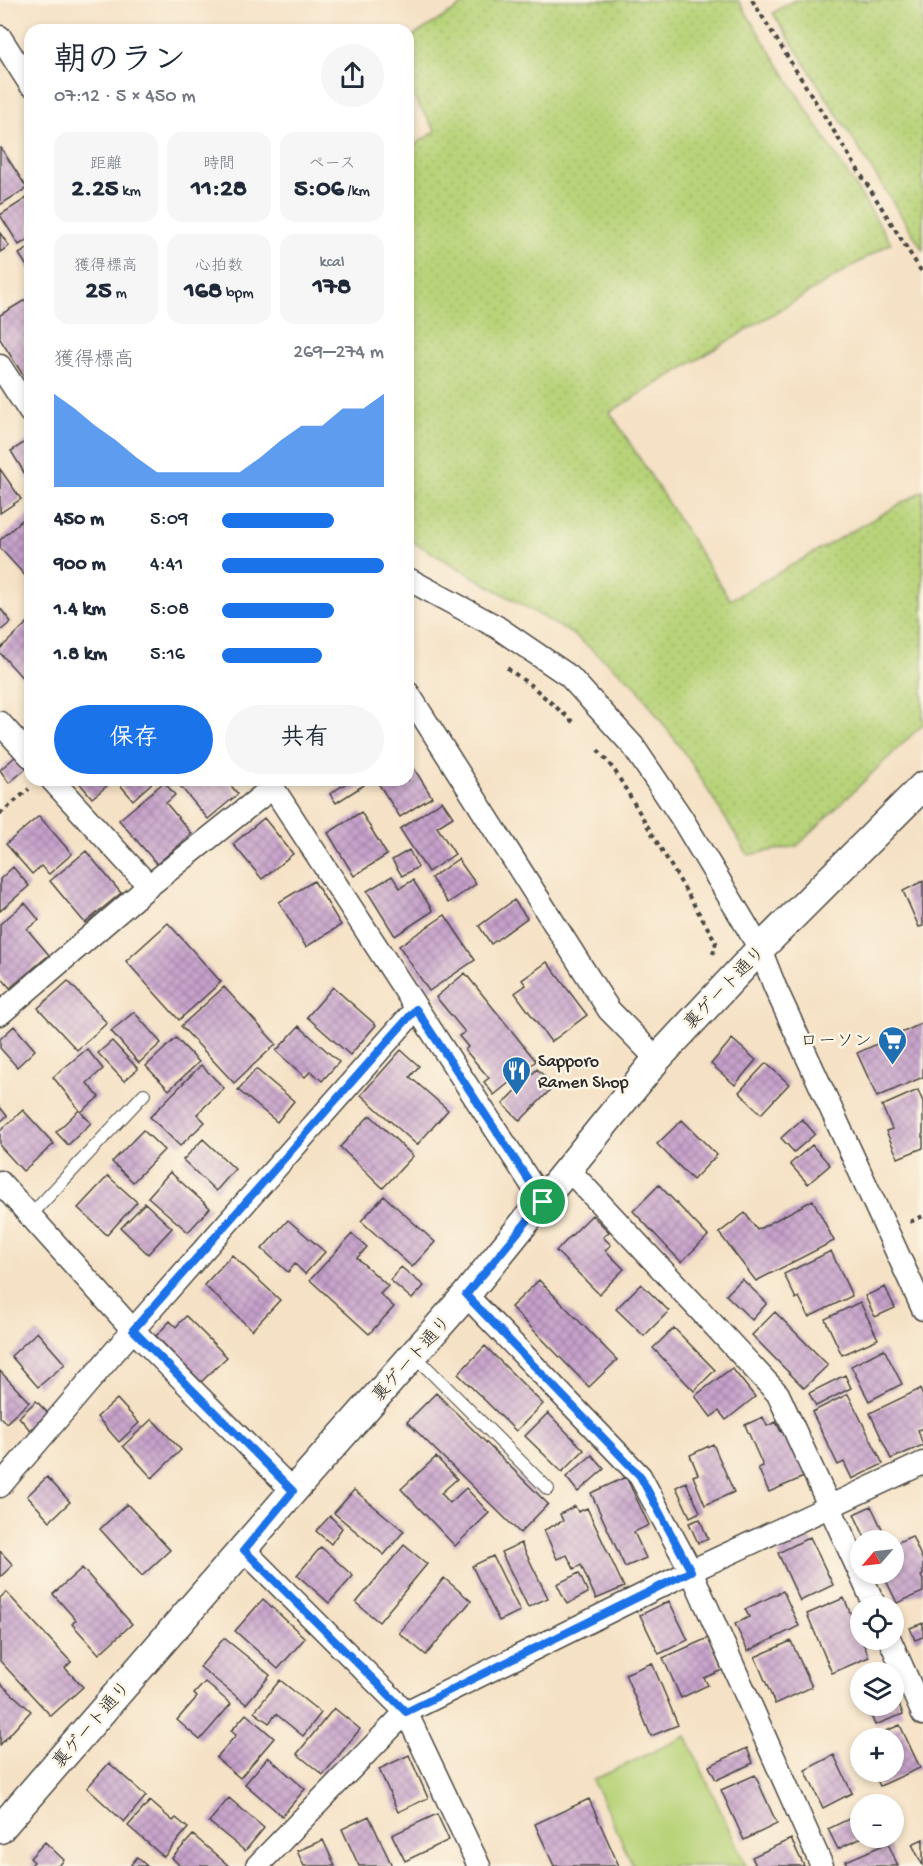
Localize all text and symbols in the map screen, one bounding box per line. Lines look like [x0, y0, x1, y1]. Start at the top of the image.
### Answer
text: 朝のラン [54, 44, 186, 82]
button: share [321, 44, 384, 107]
text: 07:12 · 5 × 450 m [54, 86, 196, 109]
text: 距離 [90, 156, 122, 175]
text: 時間 [203, 156, 235, 175]
text: ペース [308, 156, 356, 175]
text: 2.25 [71, 175, 119, 206]
text: 11:28 [191, 175, 247, 206]
text: 5:06 [294, 175, 344, 206]
text: km [119, 183, 141, 202]
text: /km [344, 183, 370, 202]
text: kcal [320, 254, 344, 273]
text: 獲得標高 [74, 258, 138, 277]
text: 心拍数 [195, 258, 243, 277]
text: 178 [313, 273, 351, 304]
text: 25 [85, 277, 112, 308]
text: 168 [184, 277, 222, 308]
text: m [112, 285, 127, 304]
text: bpm [222, 285, 254, 304]
text: 269–274 m [293, 342, 384, 365]
text: 獲得標高 [54, 350, 134, 373]
text: 450 m [54, 509, 104, 532]
text: 5:09 [150, 509, 188, 532]
text: 900 m [54, 554, 106, 577]
text: 4:41 [150, 554, 183, 577]
text: 1.4 km [54, 599, 106, 622]
text: 5:08 [150, 599, 189, 622]
text: 1.8 km [54, 644, 107, 667]
text: 5:16 [150, 644, 185, 667]
button: 保存 [54, 705, 213, 774]
button: 共有 [225, 705, 384, 774]
street label: 裏ゲート通り [680, 942, 771, 1035]
supermarket icon: ローソン [877, 1024, 909, 1066]
place label: ローソン [800, 1032, 872, 1053]
place label: Sapporo Ramen Shop [538, 1052, 629, 1094]
restaurant icon: Sapporo Ramen Shop [501, 1054, 533, 1096]
pin [517, 1176, 568, 1227]
icon: arrive [526, 1185, 559, 1218]
street label: 裏ゲート通り [368, 1312, 457, 1407]
north arrow [850, 1530, 904, 1584]
map controls [850, 1530, 904, 1848]
button: locate [850, 1596, 904, 1650]
button: layers [850, 1662, 904, 1716]
street label: 裏ゲート通り [49, 1677, 136, 1773]
button: + [850, 1728, 904, 1782]
button: − [850, 1794, 904, 1848]

